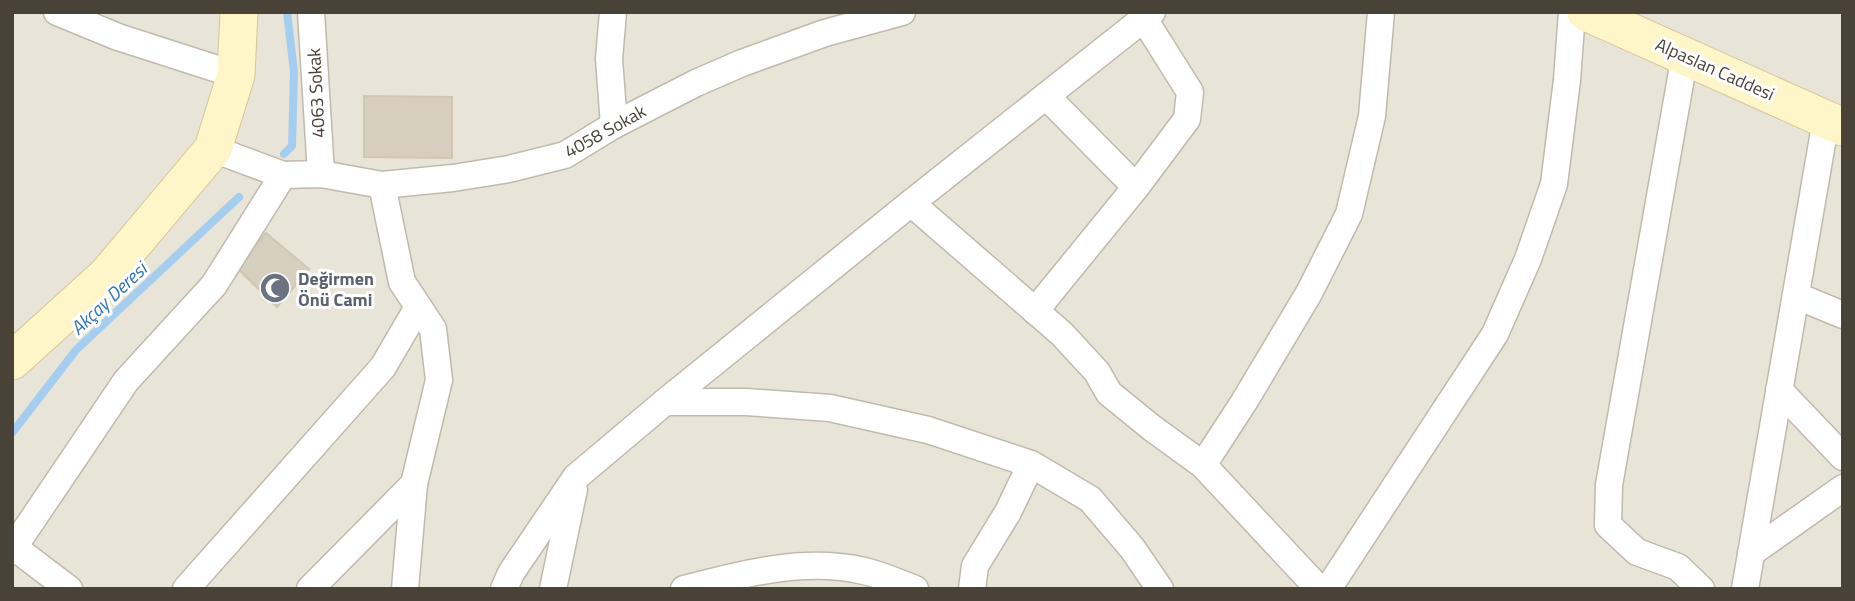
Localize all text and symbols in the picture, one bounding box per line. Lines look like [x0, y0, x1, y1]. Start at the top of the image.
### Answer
street label: Alpaslan Caddesi [1651, 31, 1779, 107]
street label: 4063 Sokak [300, 47, 332, 139]
street label: 4058 Sokak [559, 97, 651, 165]
water label: Akçay Deresi [63, 253, 154, 341]
place label: Değirmen Önü Cami [298, 265, 374, 313]
mosque icon: Değirmen Önü Cami [258, 271, 292, 305]

